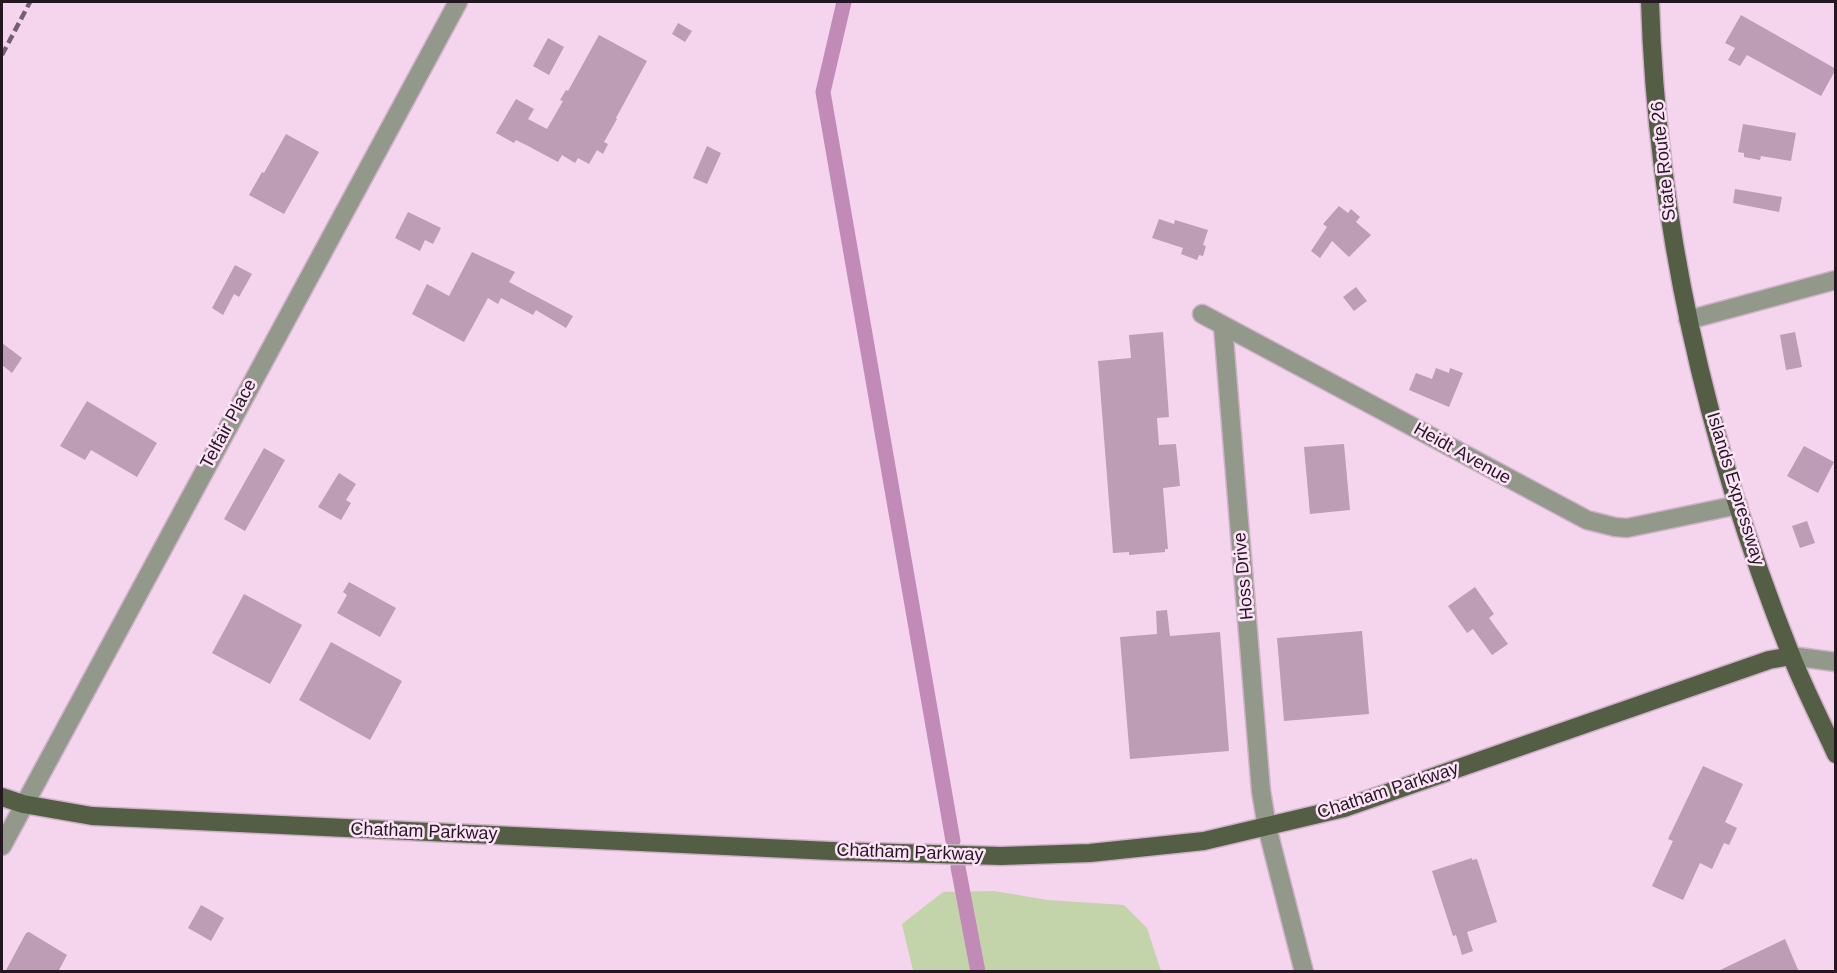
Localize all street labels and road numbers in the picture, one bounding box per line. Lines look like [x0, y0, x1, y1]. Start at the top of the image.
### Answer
street label: State Route 26 [1647, 100, 1681, 222]
street label: Telfair Place [196, 376, 262, 472]
street label: Islands Expressway [1701, 410, 1769, 568]
street label: Heidt Avenue [1410, 418, 1514, 490]
street label: Hoss Drive [1229, 531, 1259, 621]
street label: Chatham Parkway [1315, 758, 1461, 824]
street label: Chatham Parkway [350, 819, 498, 845]
street label: Chatham Parkway [836, 840, 984, 866]

